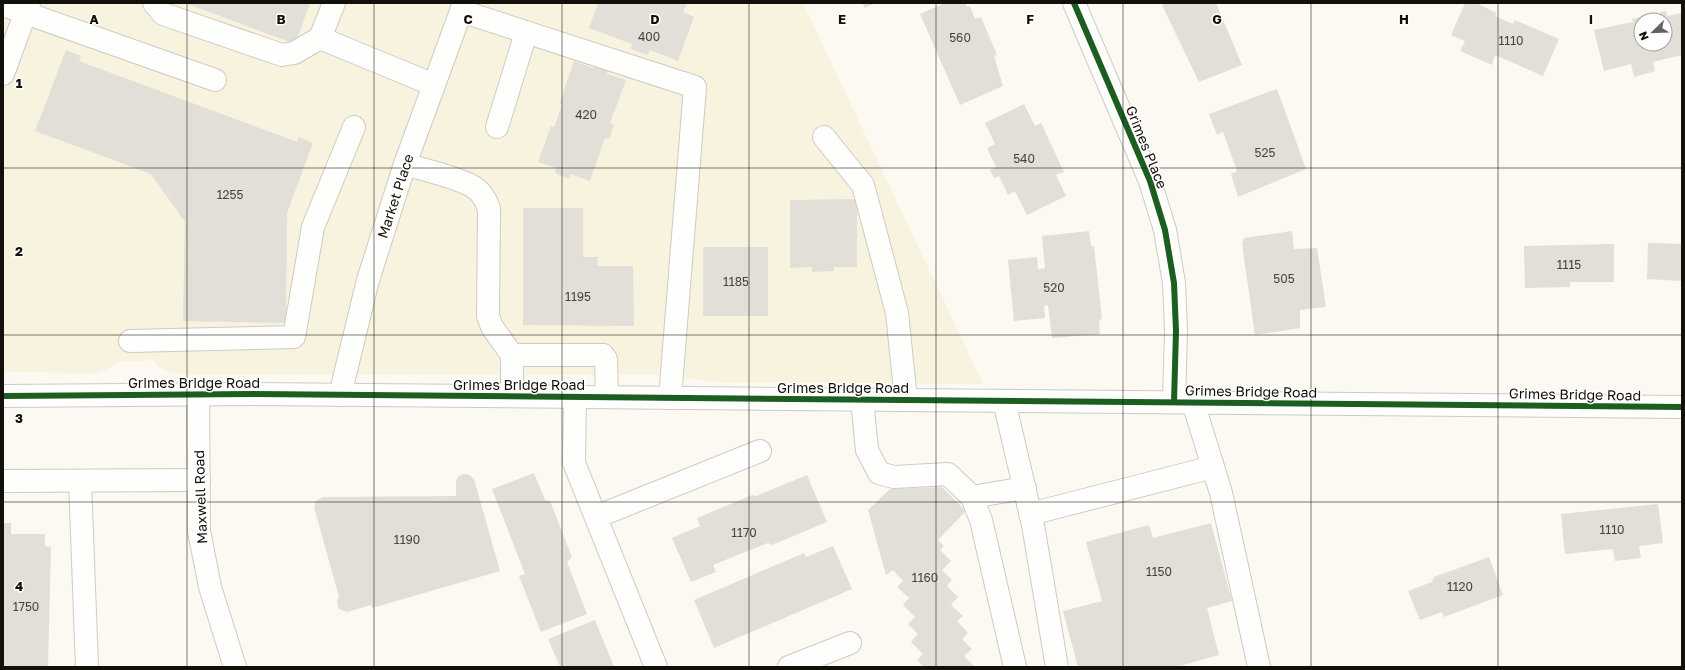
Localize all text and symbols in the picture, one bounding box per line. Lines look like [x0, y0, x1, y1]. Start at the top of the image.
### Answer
text: A [89, 11, 99, 27]
text: B [276, 11, 286, 27]
text: C [463, 11, 473, 27]
text: D [650, 11, 660, 27]
text: E [838, 11, 846, 27]
text: F [1026, 11, 1034, 27]
text: G [1212, 11, 1222, 27]
text: H [1399, 11, 1409, 27]
text: I [1589, 11, 1593, 27]
north arrow [1633, 12, 1673, 52]
house number: 400 [638, 29, 660, 44]
house number: 560 [949, 30, 971, 45]
text: N [1636, 30, 1651, 42]
house number: 1110 [1499, 33, 1523, 48]
text: 1 [16, 75, 23, 91]
street label: Grimes Place [1123, 103, 1171, 191]
house number: 420 [575, 107, 597, 122]
house number: 525 [1255, 145, 1275, 160]
house number: 540 [1013, 151, 1035, 166]
street label: Market Place [373, 152, 417, 240]
house number: 1255 [217, 187, 243, 202]
text: 2 [15, 243, 23, 259]
house number: 1115 [1557, 257, 1581, 272]
house number: 505 [1273, 271, 1295, 286]
house number: 1185 [723, 274, 749, 289]
house number: 520 [1043, 280, 1065, 295]
house number: 1195 [565, 289, 591, 304]
street label: Grimes Bridge Road [128, 374, 260, 391]
street label: Grimes Bridge Road [453, 376, 585, 393]
street label: Grimes Bridge Road [777, 379, 909, 396]
street label: Grimes Bridge Road [1185, 381, 1317, 401]
street label: Grimes Bridge Road [1509, 384, 1641, 404]
text: 3 [15, 410, 23, 426]
street label: Maxwell Road [190, 450, 210, 544]
house number: 1110 [1600, 522, 1624, 537]
house number: 1170 [731, 525, 757, 540]
house number: 1190 [394, 532, 420, 547]
house number: 1150 [1146, 564, 1172, 579]
house number: 1160 [912, 570, 938, 585]
text: 4 [15, 578, 23, 594]
house number: 1120 [1447, 579, 1473, 594]
house number: 1750 [13, 599, 39, 614]

